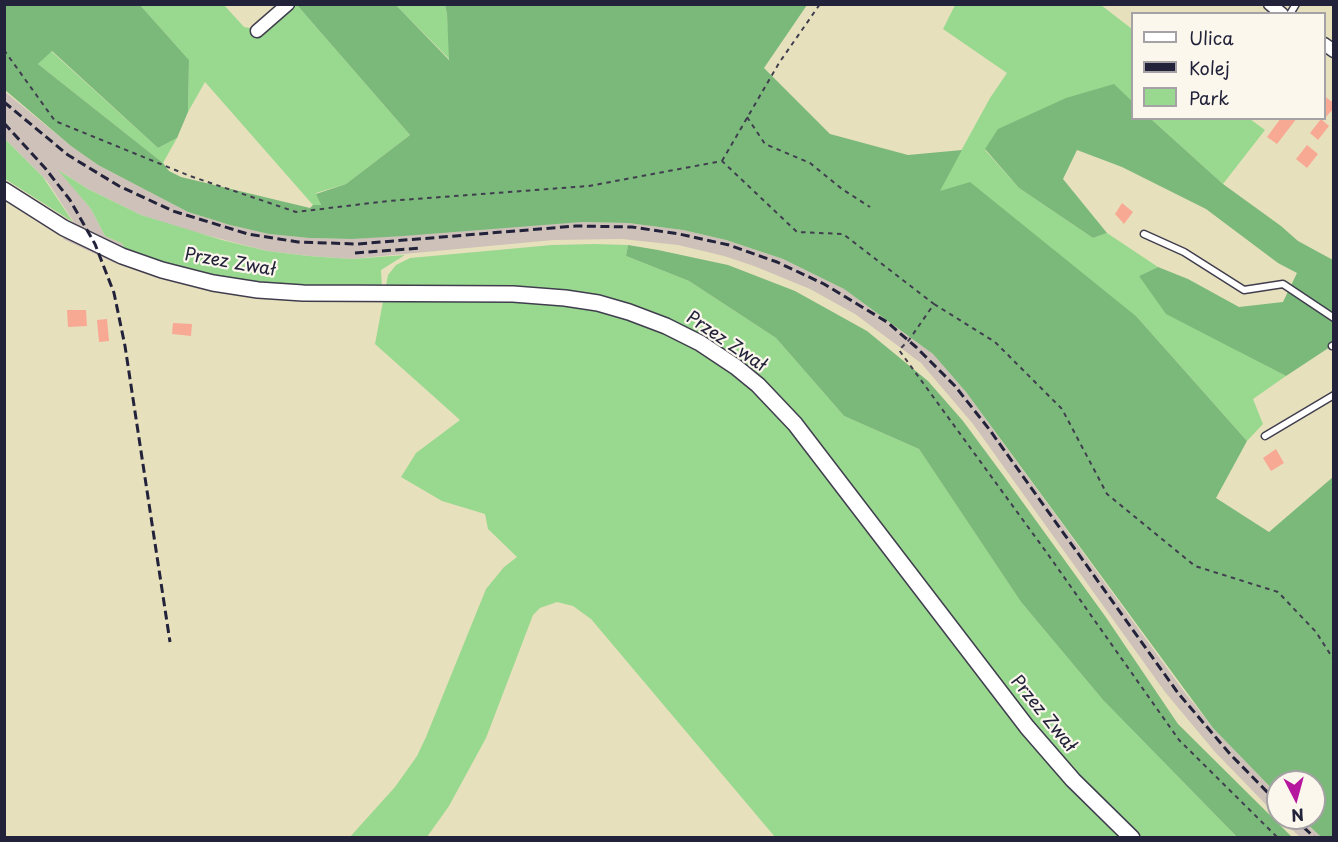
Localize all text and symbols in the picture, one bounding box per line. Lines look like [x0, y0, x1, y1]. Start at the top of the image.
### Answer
legend [1131, 12, 1326, 120]
text: Ulica [1189, 24, 1234, 51]
text: Kolej [1189, 54, 1230, 81]
text: Park [1189, 84, 1229, 111]
street label: Przez Zwał [183, 244, 277, 282]
street label: Przez Zwał [682, 307, 770, 377]
street label: Przez Zwał [1006, 671, 1080, 757]
north arrow [1266, 770, 1326, 830]
text: N [1290, 803, 1305, 829]

